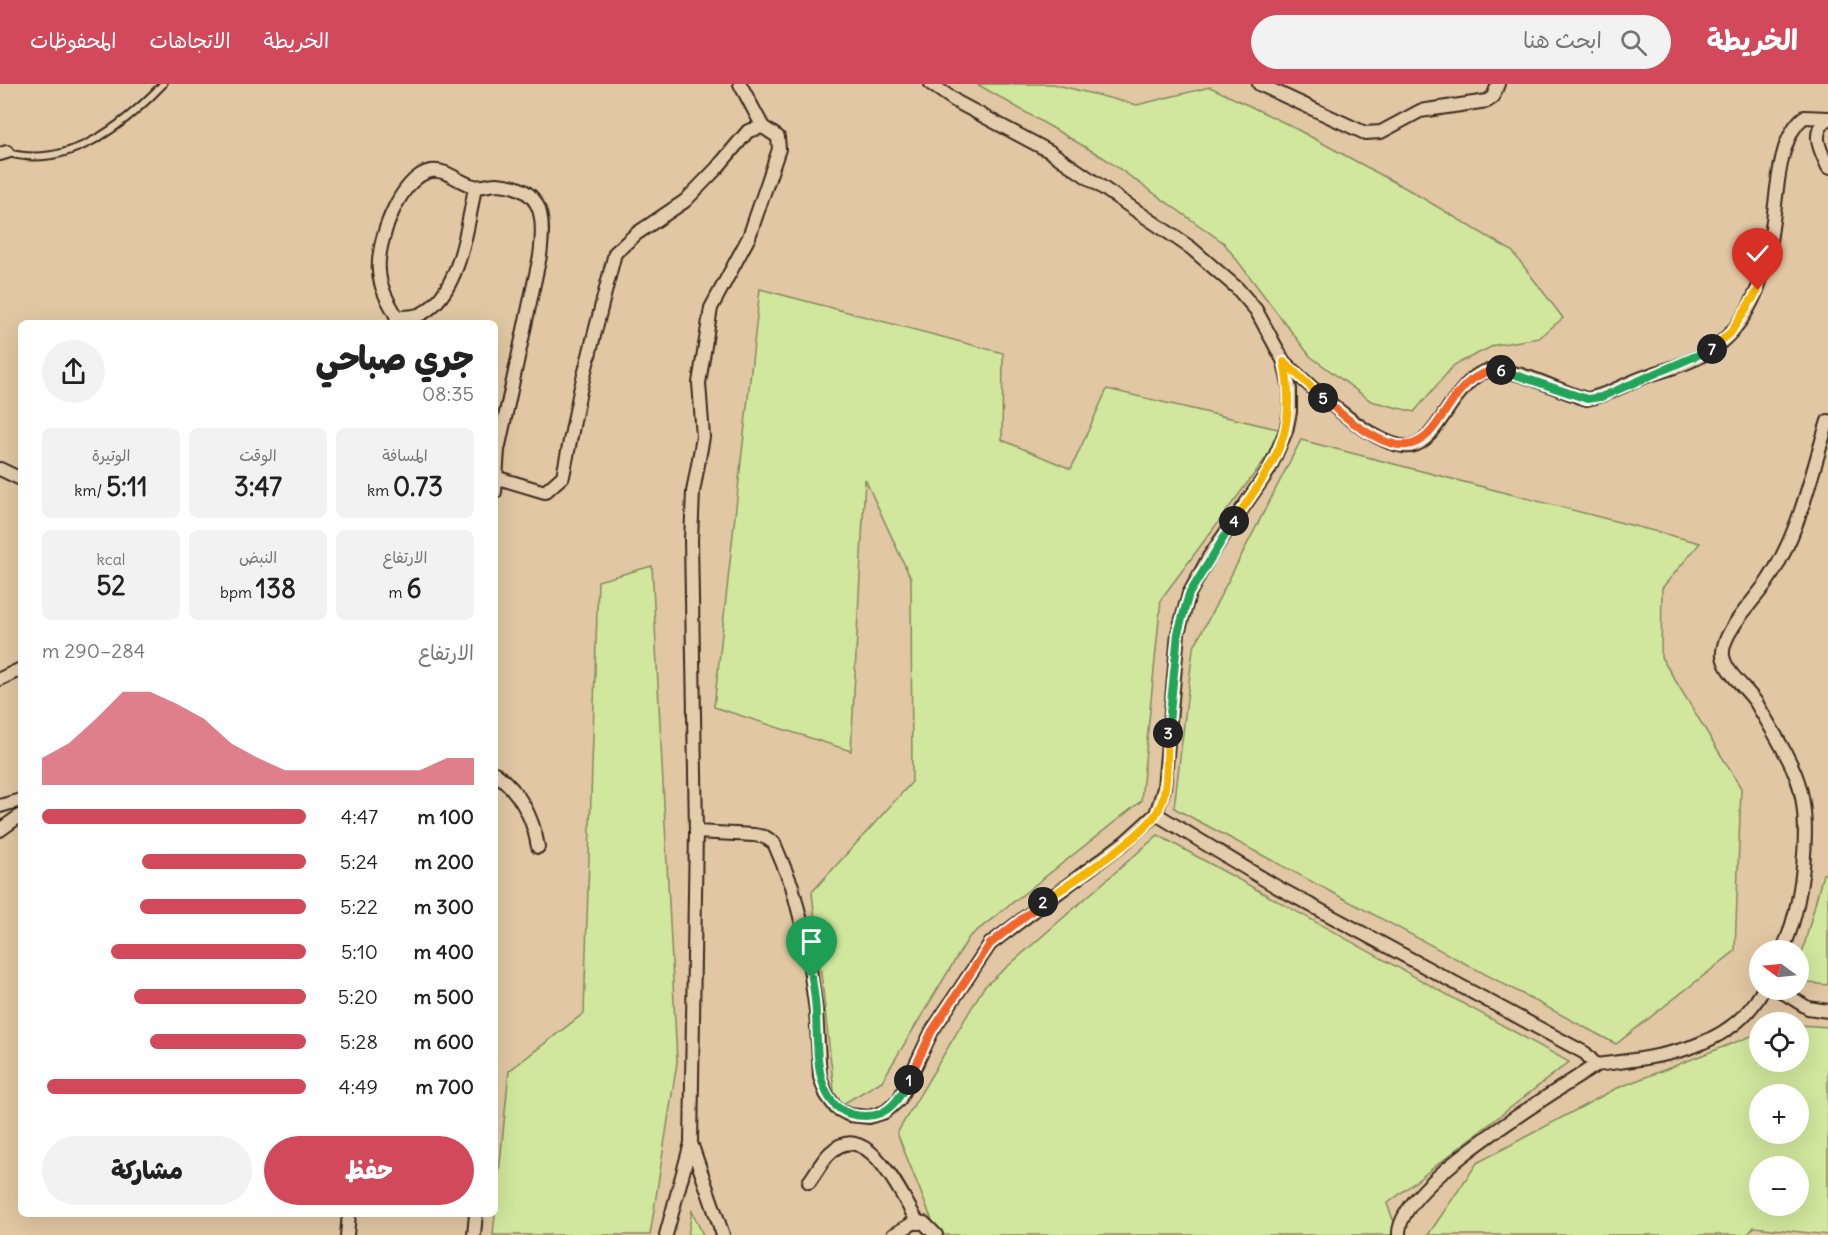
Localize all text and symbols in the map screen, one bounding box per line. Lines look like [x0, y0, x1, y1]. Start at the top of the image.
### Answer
search box [1251, 15, 1671, 69]
text: الخريطة [1707, 22, 1798, 58]
text: ابحث هنا [1523, 26, 1602, 54]
icon: search [1617, 26, 1650, 59]
text: المحفوظات [30, 27, 116, 54]
text: الاتجاهات [149, 27, 231, 54]
text: الخريطة [264, 27, 329, 54]
pin [1732, 228, 1783, 290]
icon: check [1741, 237, 1774, 270]
pin: 7 [1697, 334, 1727, 364]
text: جري صباحي [316, 337, 474, 379]
text: 7 [1708, 339, 1716, 359]
button: share [42, 340, 105, 403]
pin: 6 [1486, 355, 1516, 385]
text: 6 [1496, 360, 1506, 380]
text: 08:35 [422, 381, 474, 406]
pin: 5 [1308, 383, 1338, 413]
text: 5 [1318, 388, 1328, 408]
text: الوتيرة [92, 445, 130, 465]
text: الوقت [239, 445, 277, 465]
text: المسافة [382, 445, 428, 465]
text: 5:11 [106, 470, 148, 503]
text: 3:47 [234, 470, 282, 503]
text: 0.73 [393, 470, 443, 503]
text: /km [74, 480, 106, 500]
text: km [367, 480, 393, 500]
pin: 4 [1219, 506, 1249, 536]
text: 4 [1229, 511, 1239, 531]
text: النبض [239, 547, 277, 567]
text: الارتفاع [383, 547, 427, 567]
text: kcal [97, 549, 125, 569]
text: 52 [96, 569, 126, 602]
text: 138 [256, 572, 296, 605]
text: 6 [406, 572, 421, 605]
text: bpm [220, 582, 256, 602]
text: m [389, 582, 406, 602]
text: 284–290 m [42, 638, 145, 663]
text: الارتفاع [418, 640, 474, 665]
pin: 3 [1153, 718, 1183, 748]
text: 3 [1163, 723, 1173, 743]
text: 4:47 [341, 804, 378, 829]
text: 100 m [417, 804, 474, 829]
text: 5:24 [340, 849, 378, 874]
text: 200 m [414, 849, 474, 874]
pin: 2 [1028, 887, 1058, 917]
text: 2 [1039, 892, 1047, 912]
text: 5:22 [340, 894, 378, 919]
text: 300 m [414, 894, 474, 919]
pin [786, 916, 837, 978]
icon: arrive [795, 925, 828, 958]
text: 5:10 [341, 939, 378, 964]
text: 400 m [414, 939, 474, 964]
north arrow [1749, 940, 1809, 1000]
map controls [1749, 940, 1809, 1216]
text: 5:20 [338, 984, 378, 1009]
text: 500 m [414, 984, 474, 1009]
button: locate [1749, 1012, 1809, 1072]
text: 5:28 [340, 1029, 378, 1054]
text: 600 m [414, 1029, 474, 1054]
pin: 1 [894, 1065, 924, 1095]
text: 1 [906, 1070, 912, 1090]
text: 4:49 [339, 1074, 378, 1099]
text: 700 m [416, 1074, 474, 1099]
button: + [1749, 1084, 1809, 1144]
button: مشاركة [42, 1136, 252, 1205]
button: حفظ [264, 1136, 474, 1205]
button: − [1749, 1156, 1809, 1216]

